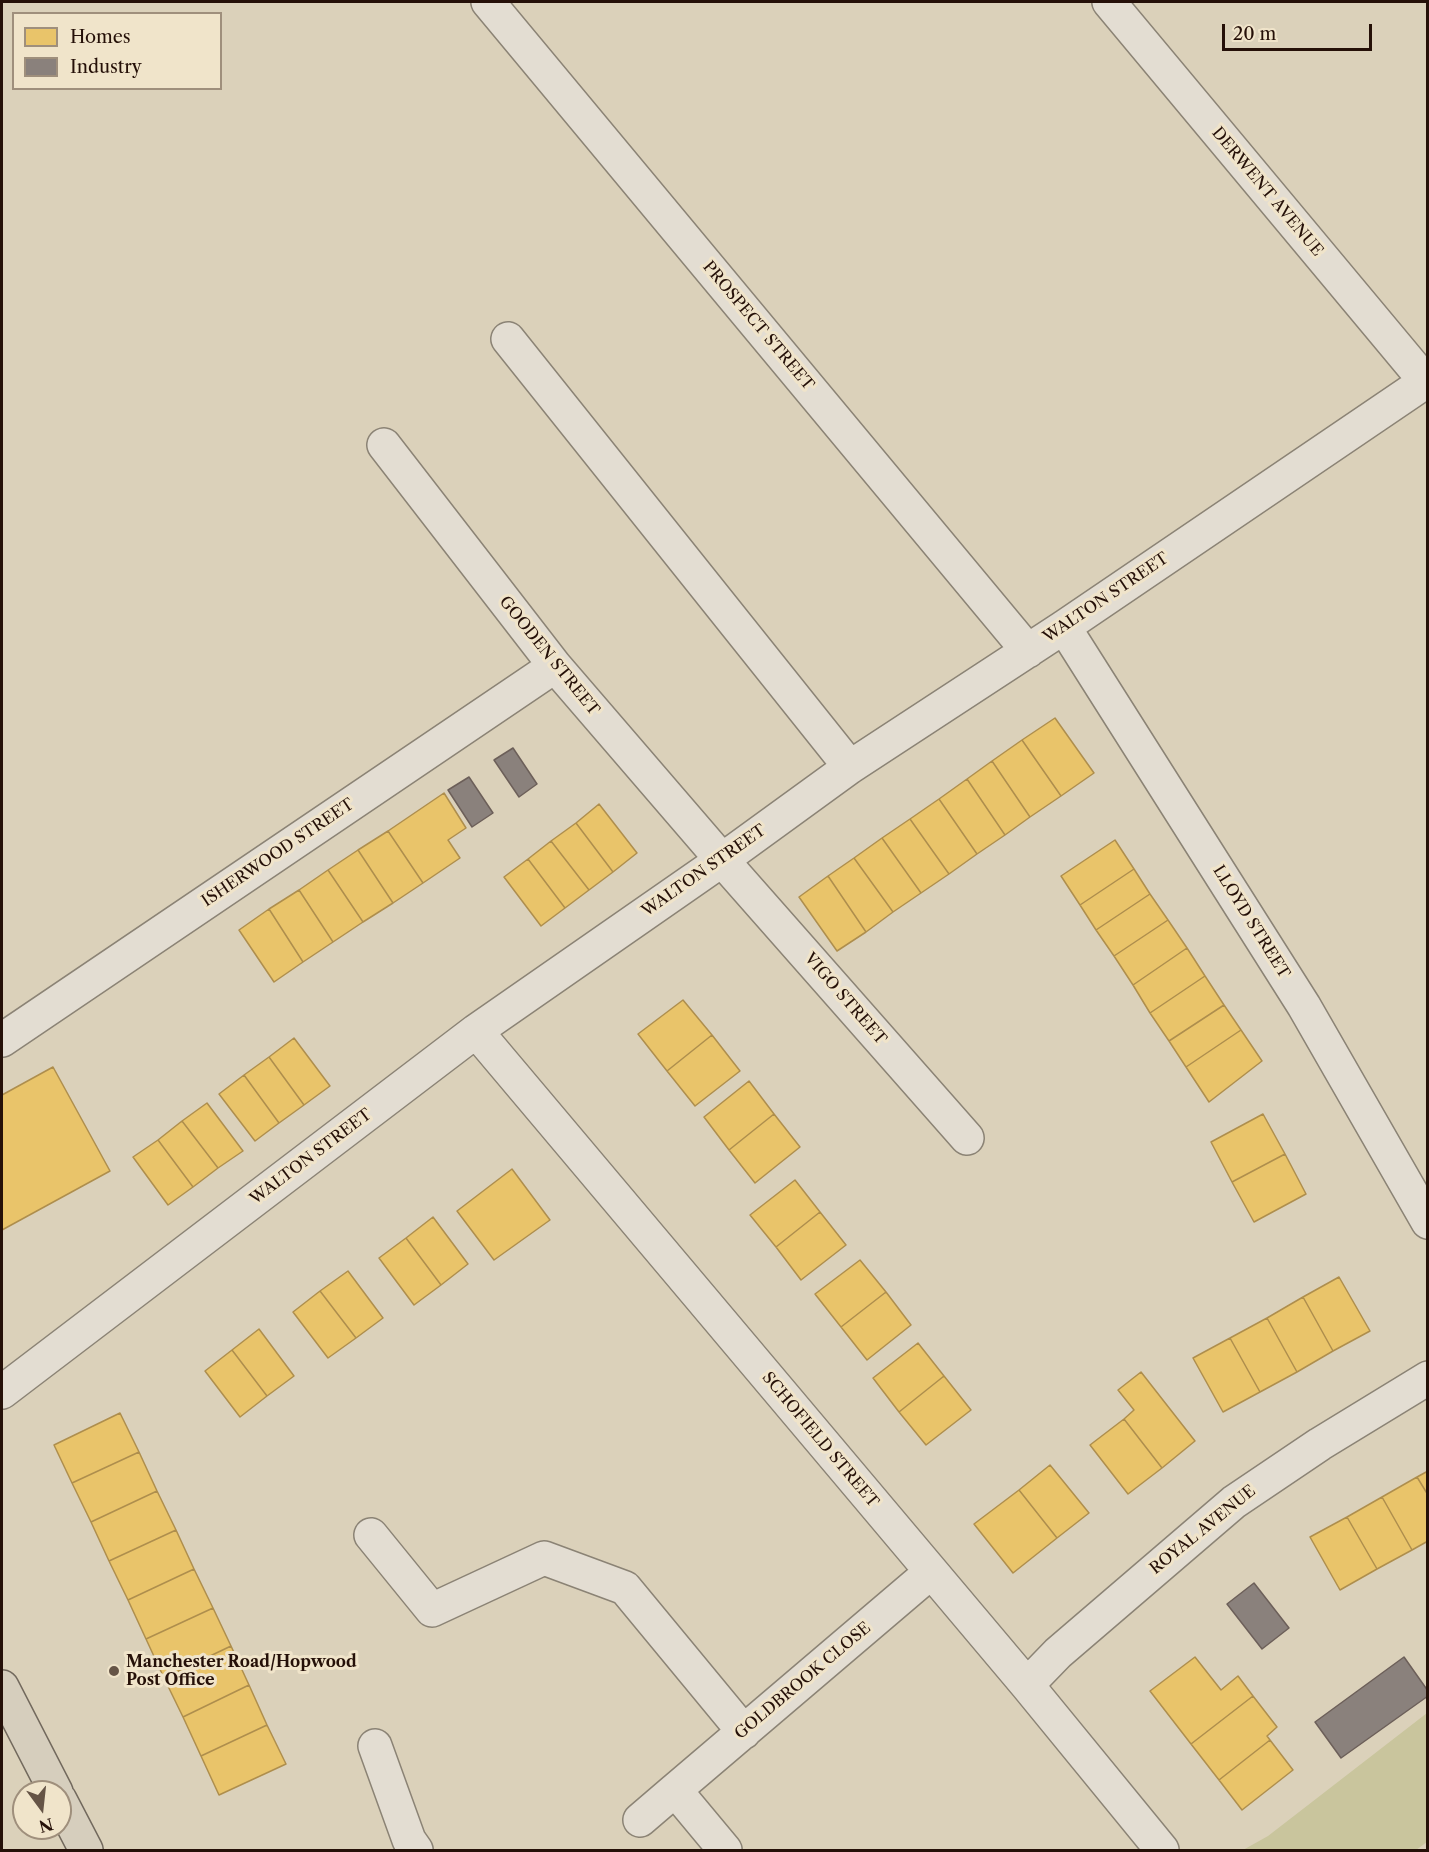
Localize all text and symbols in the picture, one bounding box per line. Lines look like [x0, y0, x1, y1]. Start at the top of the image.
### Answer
legend [12, 12, 222, 90]
scale bar [1225, 12, 1375, 50]
text: 20 m [1233, 23, 1276, 45]
text: Homes [70, 26, 131, 48]
text: Industry [70, 56, 142, 78]
street label: DERWENT AVENUE [1207, 124, 1327, 260]
street label: PROSPECT STREET [698, 258, 818, 394]
street label: WALTON STREET [1040, 549, 1172, 647]
street label: GOODEN STREET [495, 592, 603, 720]
street label: ISHERWOOD STREET [198, 795, 358, 911]
street label: WALTON STREET [638, 821, 770, 921]
street label: LLOYD STREET [1209, 862, 1293, 982]
street label: VIGO STREET [800, 949, 890, 1049]
street label: WALTON STREET [247, 1105, 375, 1209]
street label: SCHOFIELD STREET [758, 1368, 882, 1512]
street label: ROYAL AVENUE [1146, 1481, 1260, 1579]
street label: GOLDBROOK CLOSE [731, 1618, 875, 1744]
place label: Manchester Road/Hopwood Post Office [126, 1652, 357, 1690]
marker: Manchester Road/Hopwood Post Office [107, 1664, 121, 1678]
north arrow [12, 1780, 72, 1840]
text: N [37, 1814, 55, 1837]

